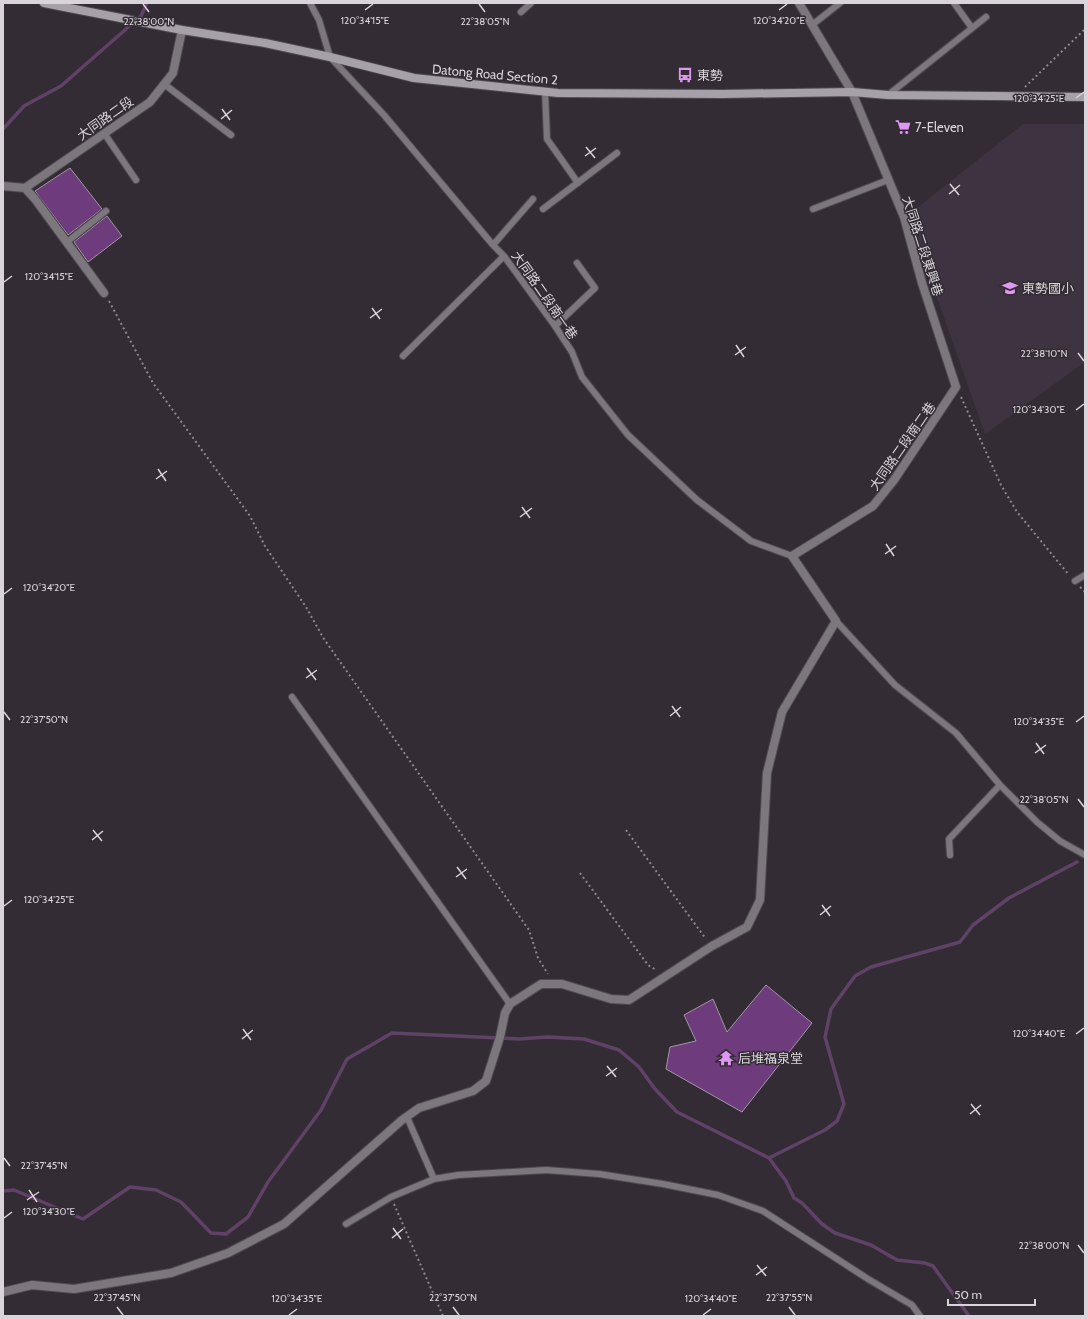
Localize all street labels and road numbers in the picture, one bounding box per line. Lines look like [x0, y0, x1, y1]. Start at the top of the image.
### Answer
street label: Datong Road Section 2 [431, 61, 559, 87]
street label: 大同路二段 [74, 93, 136, 143]
street label: 大同路二段東興巷 [899, 194, 947, 298]
street label: 大同路二段南一巷 [509, 248, 581, 342]
street label: 大同路二段南二巷 [866, 399, 938, 493]

